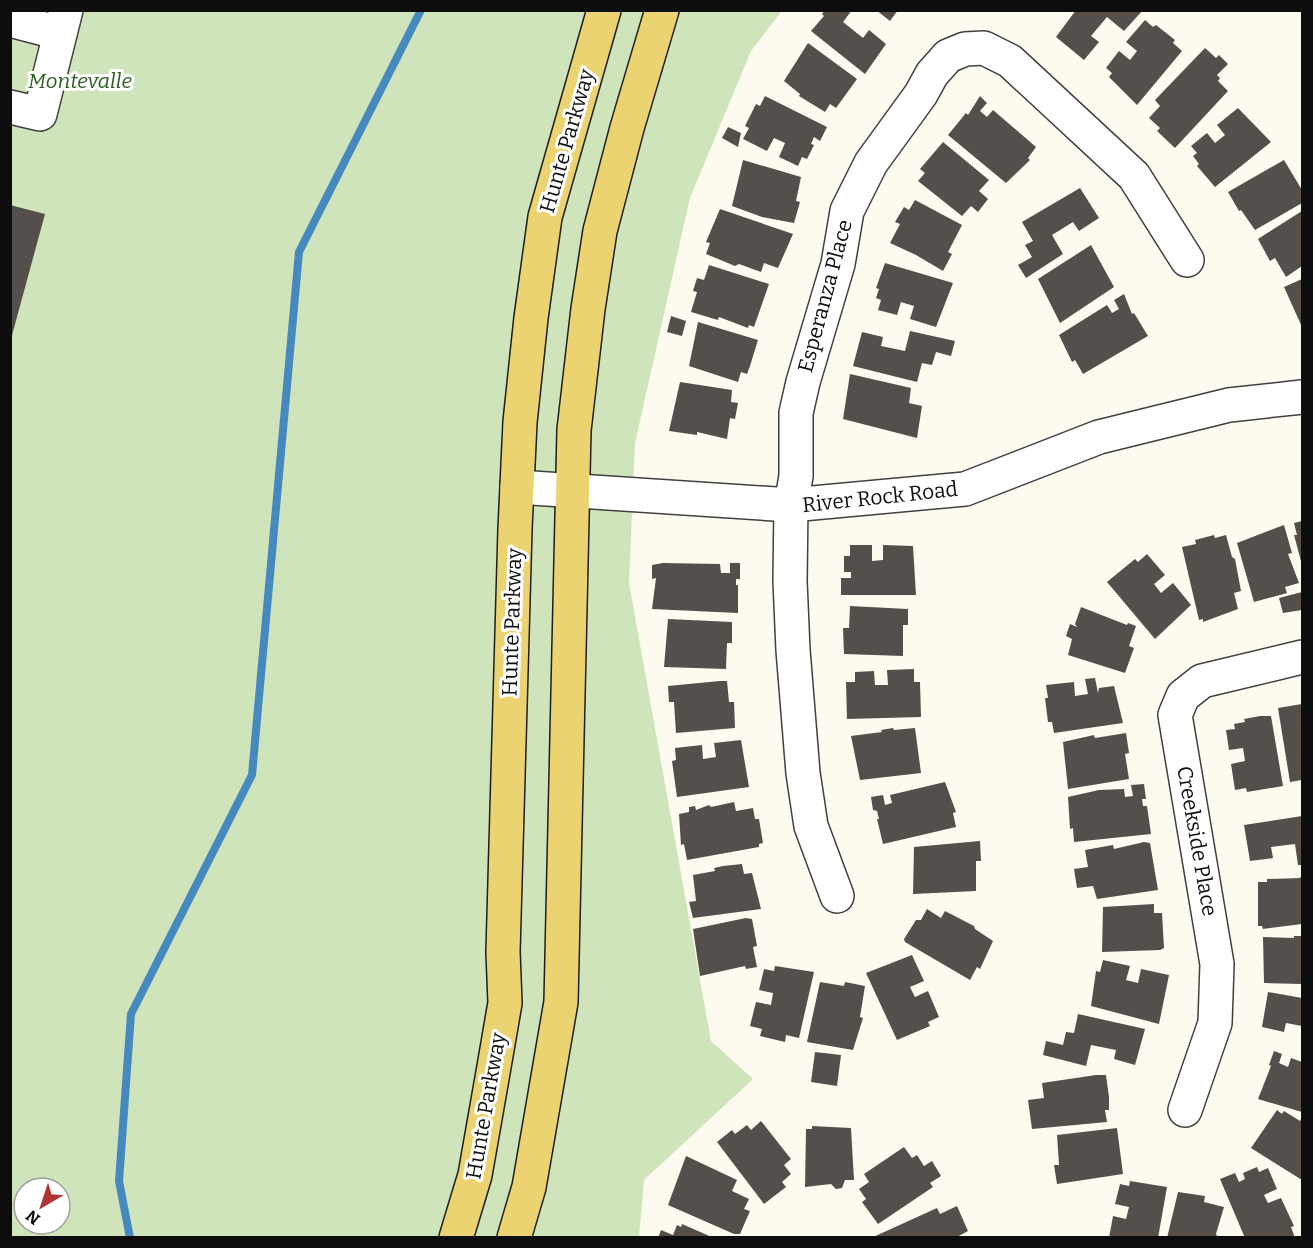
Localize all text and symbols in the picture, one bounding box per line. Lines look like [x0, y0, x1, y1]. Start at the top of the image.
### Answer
street label: Hunte Parkway [534, 65, 600, 216]
park label: Montevalle [28, 68, 132, 94]
street label: Esperanza Place [792, 217, 858, 375]
street label: River Rock Road [801, 476, 959, 518]
street label: Hunte Parkway [496, 547, 528, 697]
street label: Creekside Place [1171, 764, 1223, 918]
street label: Hunte Parkway [460, 1030, 512, 1181]
north arrow [12, 1176, 72, 1236]
text: N [22, 1206, 44, 1229]

